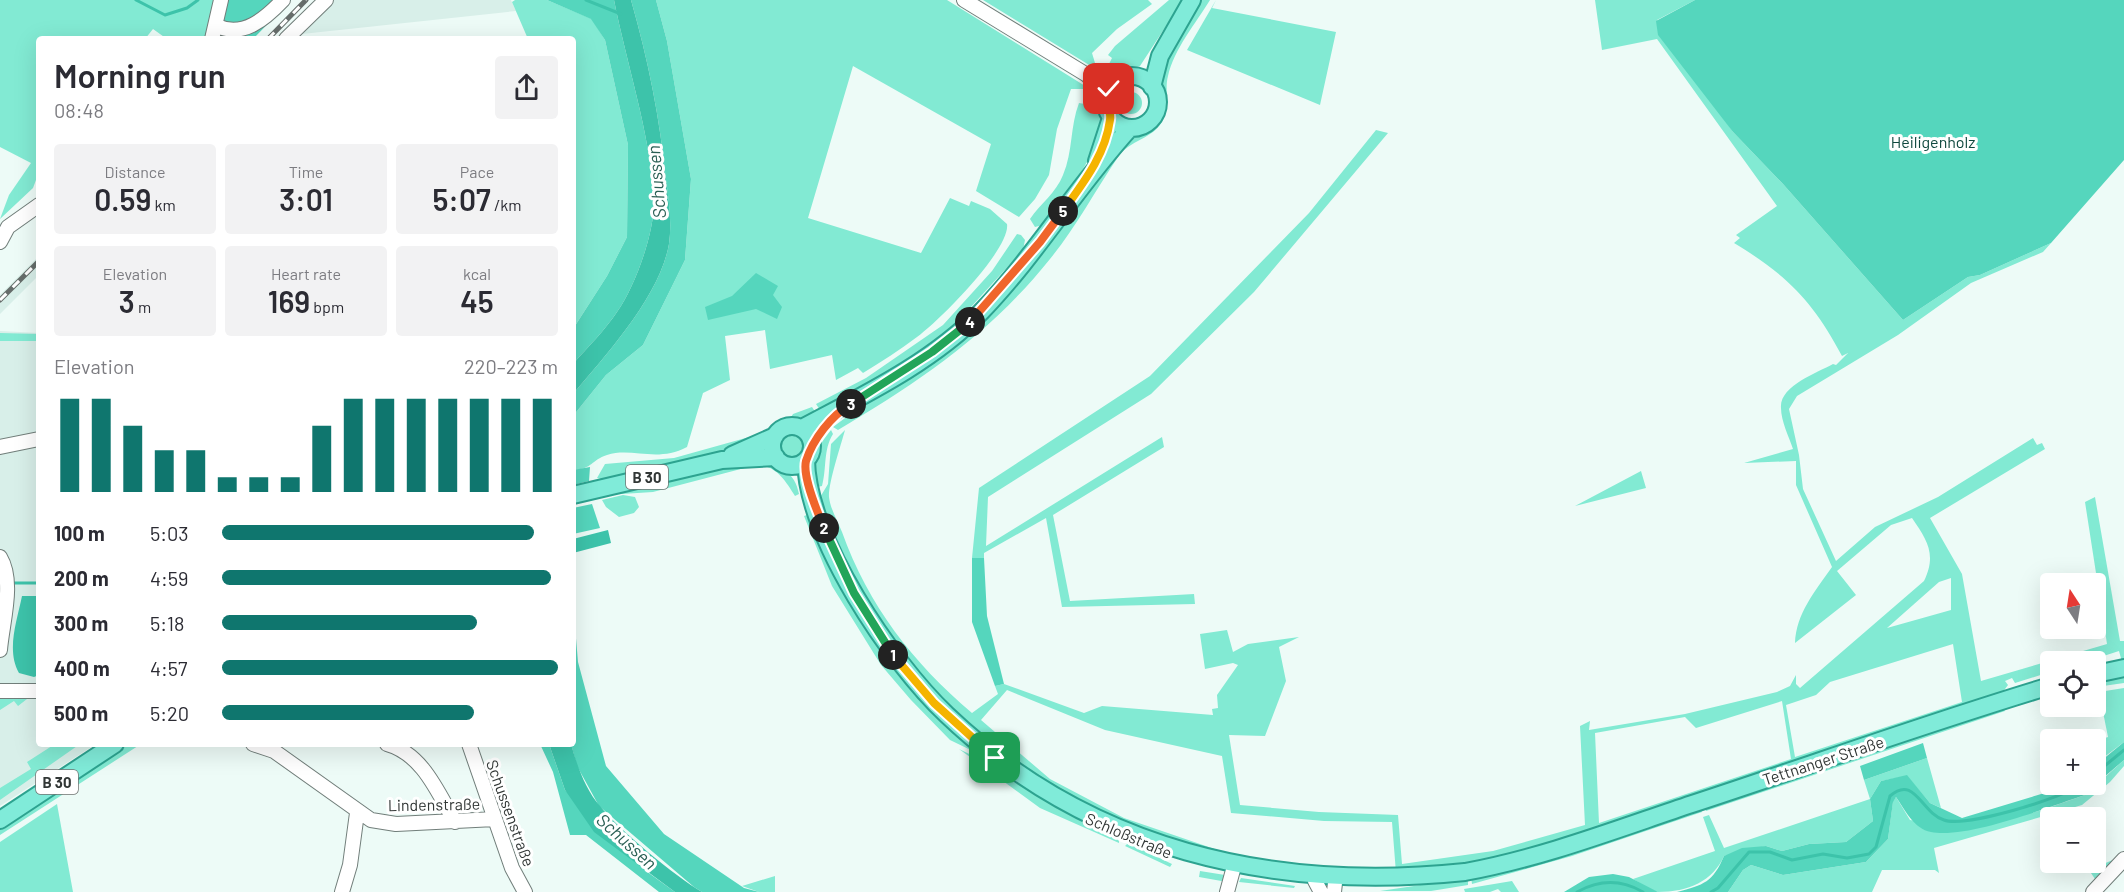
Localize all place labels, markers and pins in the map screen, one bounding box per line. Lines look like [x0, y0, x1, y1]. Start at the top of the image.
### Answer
pin [1083, 63, 1134, 114]
pin: 5 [1048, 196, 1078, 226]
pin: 4 [955, 307, 985, 337]
pin: 3 [836, 389, 866, 419]
pin: 2 [809, 513, 839, 543]
pin: 1 [878, 640, 908, 670]
pin [969, 732, 1020, 783]

